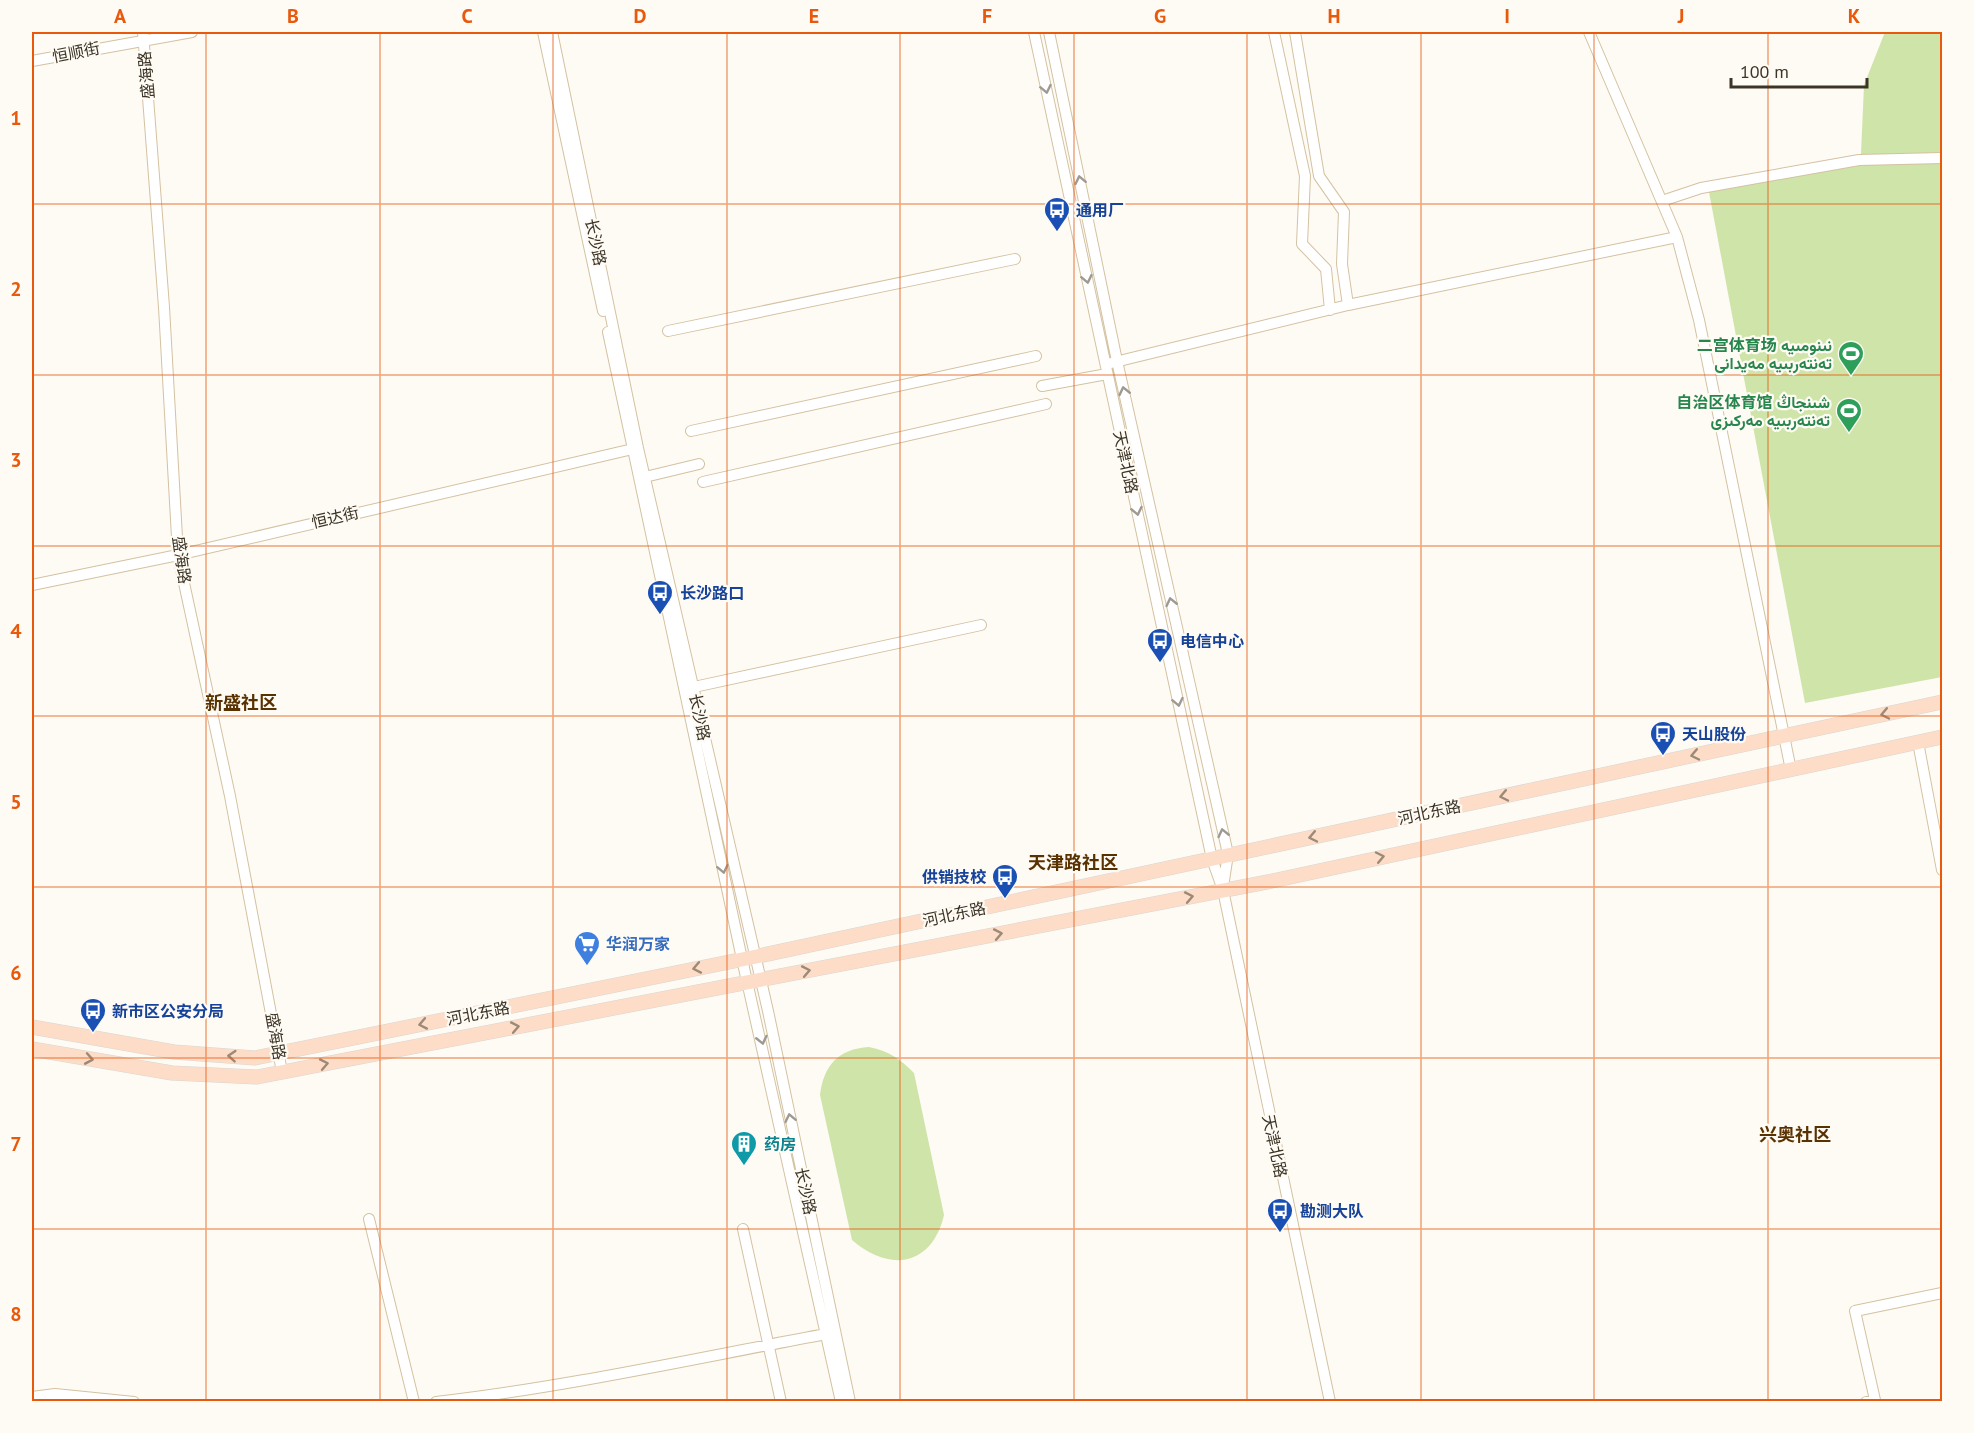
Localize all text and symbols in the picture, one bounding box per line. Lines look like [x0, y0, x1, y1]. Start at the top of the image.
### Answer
text: A [114, 3, 127, 29]
text: B [287, 3, 299, 29]
text: C [461, 3, 473, 29]
text: D [634, 3, 647, 29]
text: E [809, 3, 819, 29]
text: F [982, 3, 992, 29]
text: G [1154, 3, 1166, 29]
text: H [1327, 3, 1341, 29]
text: I [1504, 3, 1510, 29]
text: J [1677, 3, 1684, 29]
text: K [1848, 3, 1861, 29]
street label: 恒顺街 [51, 38, 101, 66]
street label: 盛海路 [134, 50, 158, 100]
scale bar [1731, 51, 1868, 89]
text: 100 m [1740, 60, 1789, 83]
one-way arrow [1039, 83, 1052, 93]
text: 1 [10, 105, 22, 131]
one-way arrow [1074, 175, 1087, 185]
bus stop icon: 通用厂 [1042, 195, 1072, 233]
place label: 通用厂 [1076, 200, 1124, 220]
street label: 长沙路 [581, 216, 611, 268]
one-way arrow [1080, 274, 1093, 284]
text: 2 [10, 276, 22, 302]
place label: 二宫体育场 نىنومىيە تەنتەربىيە مەيدانى [1697, 335, 1832, 374]
sports icon: 二宫体育场 نىنومىيە تەنتەربىيە مەيدانى [1836, 339, 1866, 377]
one-way arrow [1118, 386, 1131, 396]
place label: 自治区体育馆 شىنجاڭ تەنتەربىيە مەركىزى [1677, 392, 1830, 431]
sports icon: 自治区体育馆 شىنجاڭ تەنتەربىيە مەركىزى [1834, 396, 1864, 434]
street label: 天津北路 [1110, 429, 1142, 495]
text: 3 [10, 447, 22, 473]
street label: 恒达街 [309, 502, 361, 532]
one-way arrow [1130, 506, 1143, 516]
street label: 盛海路 [169, 535, 195, 585]
bus stop icon: 长沙路口 [645, 578, 675, 616]
place label: 长沙路口 [680, 583, 744, 603]
one-way arrow [1166, 597, 1179, 607]
text: 4 [10, 618, 22, 644]
bus stop icon: 电信中心 [1145, 626, 1175, 664]
place label: 电信中心 [1180, 631, 1244, 651]
district label: 新盛社区 [205, 691, 277, 714]
street label: 长沙路 [685, 691, 715, 743]
one-way arrow [1171, 696, 1184, 706]
one-way arrow [1881, 707, 1891, 720]
bus stop icon: 天山股份 [1648, 719, 1678, 757]
place label: 天山股份 [1682, 724, 1746, 744]
one-way arrow [1690, 748, 1700, 761]
text: 5 [10, 789, 22, 815]
one-way arrow [1499, 789, 1509, 802]
street label: 河北东路 [1396, 796, 1462, 828]
one-way arrow [1218, 828, 1231, 838]
one-way arrow [1309, 829, 1319, 842]
district label: 天津路社区 [1028, 851, 1118, 874]
one-way arrow [1375, 852, 1385, 865]
bus stop icon: 供销技校 [990, 862, 1020, 900]
one-way arrow [716, 864, 729, 874]
place label: 供销技校 [922, 867, 987, 887]
one-way arrow [1184, 891, 1194, 904]
street label: 河北东路 [921, 898, 987, 930]
one-way arrow [992, 928, 1002, 941]
supermarket icon: 华润万家 [572, 929, 602, 967]
place label: 华润万家 [606, 934, 670, 954]
text: 6 [10, 960, 22, 986]
one-way arrow [692, 961, 702, 974]
one-way arrow [801, 965, 811, 978]
bus stop icon: 新市区公安分局 [78, 996, 108, 1034]
street label: 河北东路 [445, 997, 511, 1029]
place label: 新市区公安分局 [112, 1001, 224, 1021]
street label: 盛海路 [262, 1011, 290, 1061]
one-way arrow [419, 1017, 429, 1030]
one-way arrow [510, 1021, 520, 1034]
one-way arrow [754, 1034, 767, 1044]
one-way arrow [227, 1050, 236, 1063]
one-way arrow [84, 1052, 94, 1065]
one-way arrow [318, 1058, 328, 1071]
street label: 天津北路 [1259, 1113, 1291, 1179]
one-way arrow [784, 1114, 797, 1124]
district label: 兴奥社区 [1759, 1123, 1831, 1146]
building icon: 药房 [729, 1129, 759, 1167]
text: 7 [10, 1131, 22, 1157]
place label: 药房 [764, 1134, 796, 1154]
street label: 长沙路 [791, 1165, 821, 1217]
bus stop icon: 勘测大队 [1265, 1196, 1295, 1234]
place label: 勘测大队 [1300, 1201, 1364, 1221]
text: 8 [10, 1301, 22, 1327]

